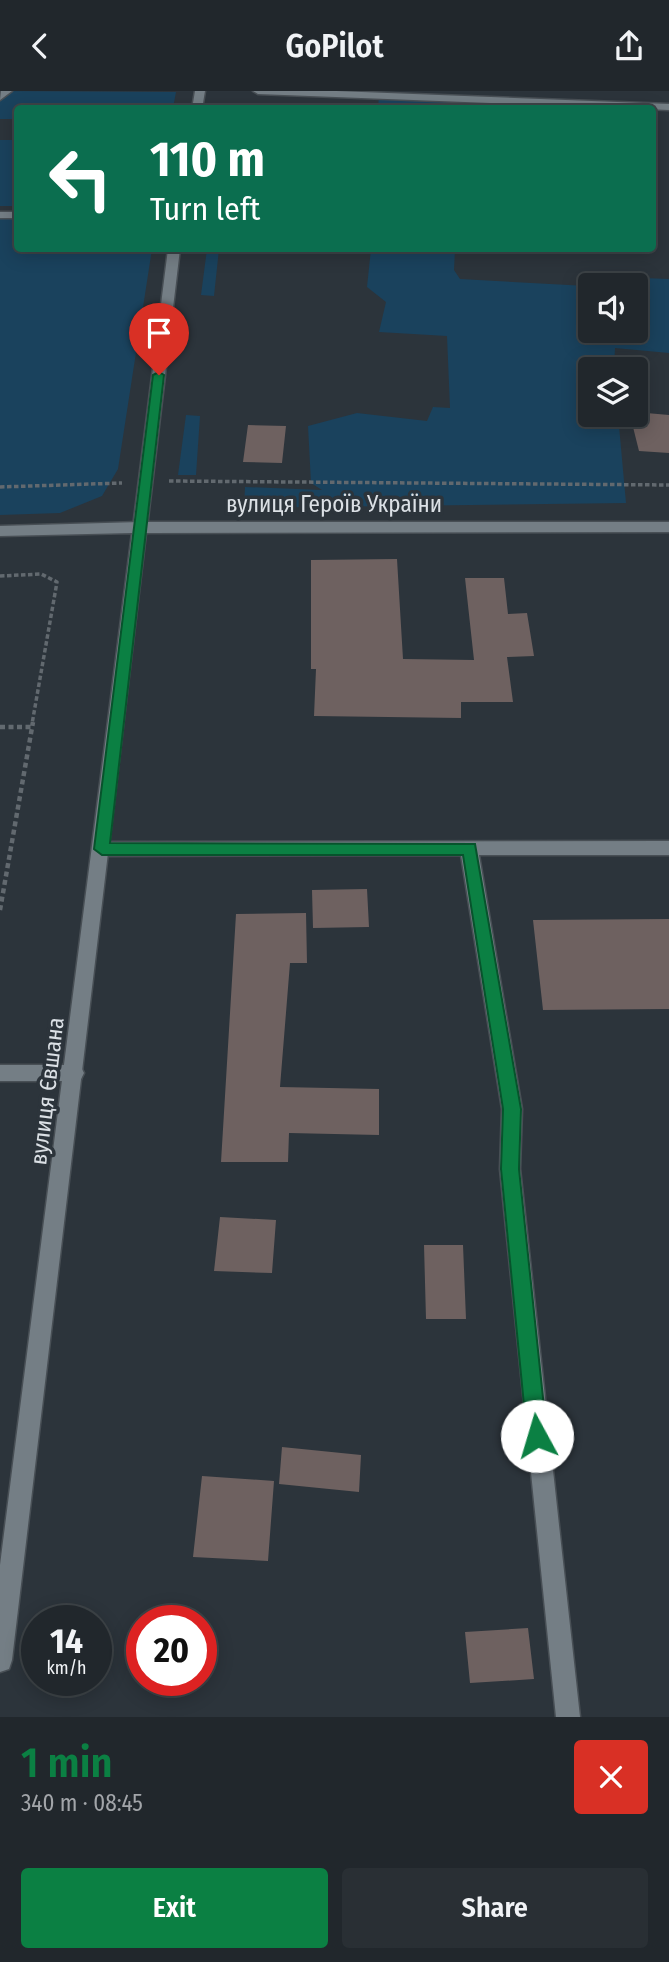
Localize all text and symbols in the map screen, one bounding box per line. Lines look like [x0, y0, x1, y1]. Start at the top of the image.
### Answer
icon: back [21, 27, 59, 65]
text: GoPilot [286, 27, 383, 65]
icon: share [610, 27, 648, 65]
text: 110 m [150, 130, 265, 189]
icon: left [35, 133, 126, 224]
text: Turn left [150, 190, 260, 228]
map controls [578, 273, 648, 427]
button: sound [578, 273, 648, 343]
pin [129, 303, 189, 375]
icon: arrive [140, 314, 178, 352]
button: layers [578, 357, 648, 427]
street label: вулиця Героїв України [226, 490, 442, 518]
street label: вулиця Євшана [24, 1016, 70, 1166]
position arrow [500, 1399, 574, 1473]
speed limit sign: 20 [126, 1605, 217, 1696]
text: 14 [50, 1620, 83, 1662]
text: km/h [46, 1657, 87, 1679]
text: 1 min [21, 1738, 112, 1788]
button: close [574, 1740, 648, 1814]
text: 340 m · 08:45 [21, 1789, 143, 1817]
button: Exit [21, 1868, 328, 1948]
button: Share [342, 1868, 648, 1948]

